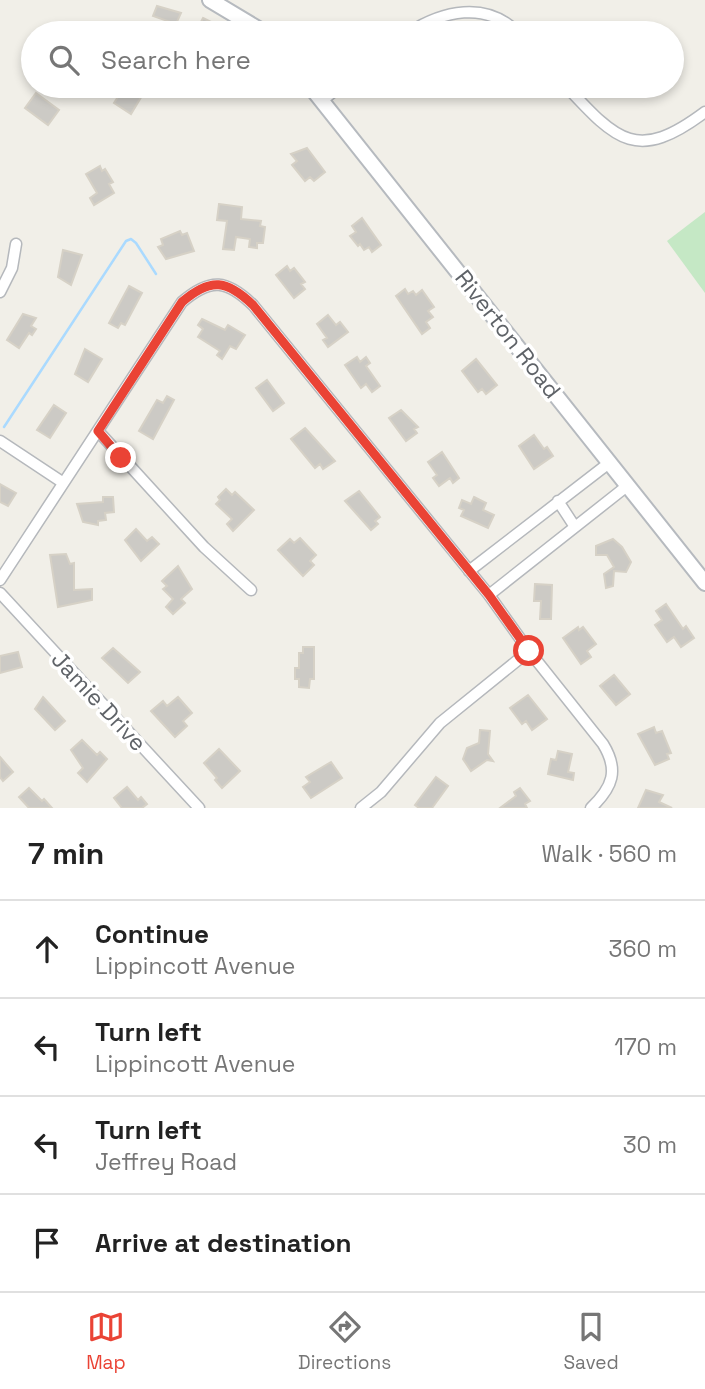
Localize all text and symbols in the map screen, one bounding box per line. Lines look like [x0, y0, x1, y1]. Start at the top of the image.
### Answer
search box [21, 21, 684, 98]
icon: search [45, 41, 83, 79]
text: Search here [101, 43, 251, 77]
street label: Riverton Road [448, 264, 568, 404]
route end [105, 442, 136, 473]
route start [513, 635, 544, 666]
street label: Jamie Drive [45, 645, 153, 757]
text: 7 min [28, 834, 104, 873]
text: Walk · 560 m [541, 839, 677, 869]
text: Continue [95, 917, 209, 951]
icon: ahead [28, 930, 66, 968]
text: 360 m [609, 934, 677, 964]
text: Lippincott Avenue [95, 951, 295, 981]
text: Turn left [95, 1015, 202, 1049]
icon: left [28, 1028, 66, 1066]
text: 170 m [614, 1032, 677, 1062]
text: Lippincott Avenue [95, 1049, 295, 1079]
text: Turn left [95, 1113, 202, 1147]
icon: left [28, 1126, 66, 1164]
text: 30 m [623, 1130, 677, 1160]
text: Jeffrey Road [95, 1147, 237, 1177]
icon: arrive [28, 1224, 66, 1262]
text: Arrive at destination [95, 1226, 352, 1260]
tab: Map [86, 1308, 126, 1375]
tab: Directions [298, 1308, 391, 1375]
tab: Saved [563, 1308, 619, 1375]

